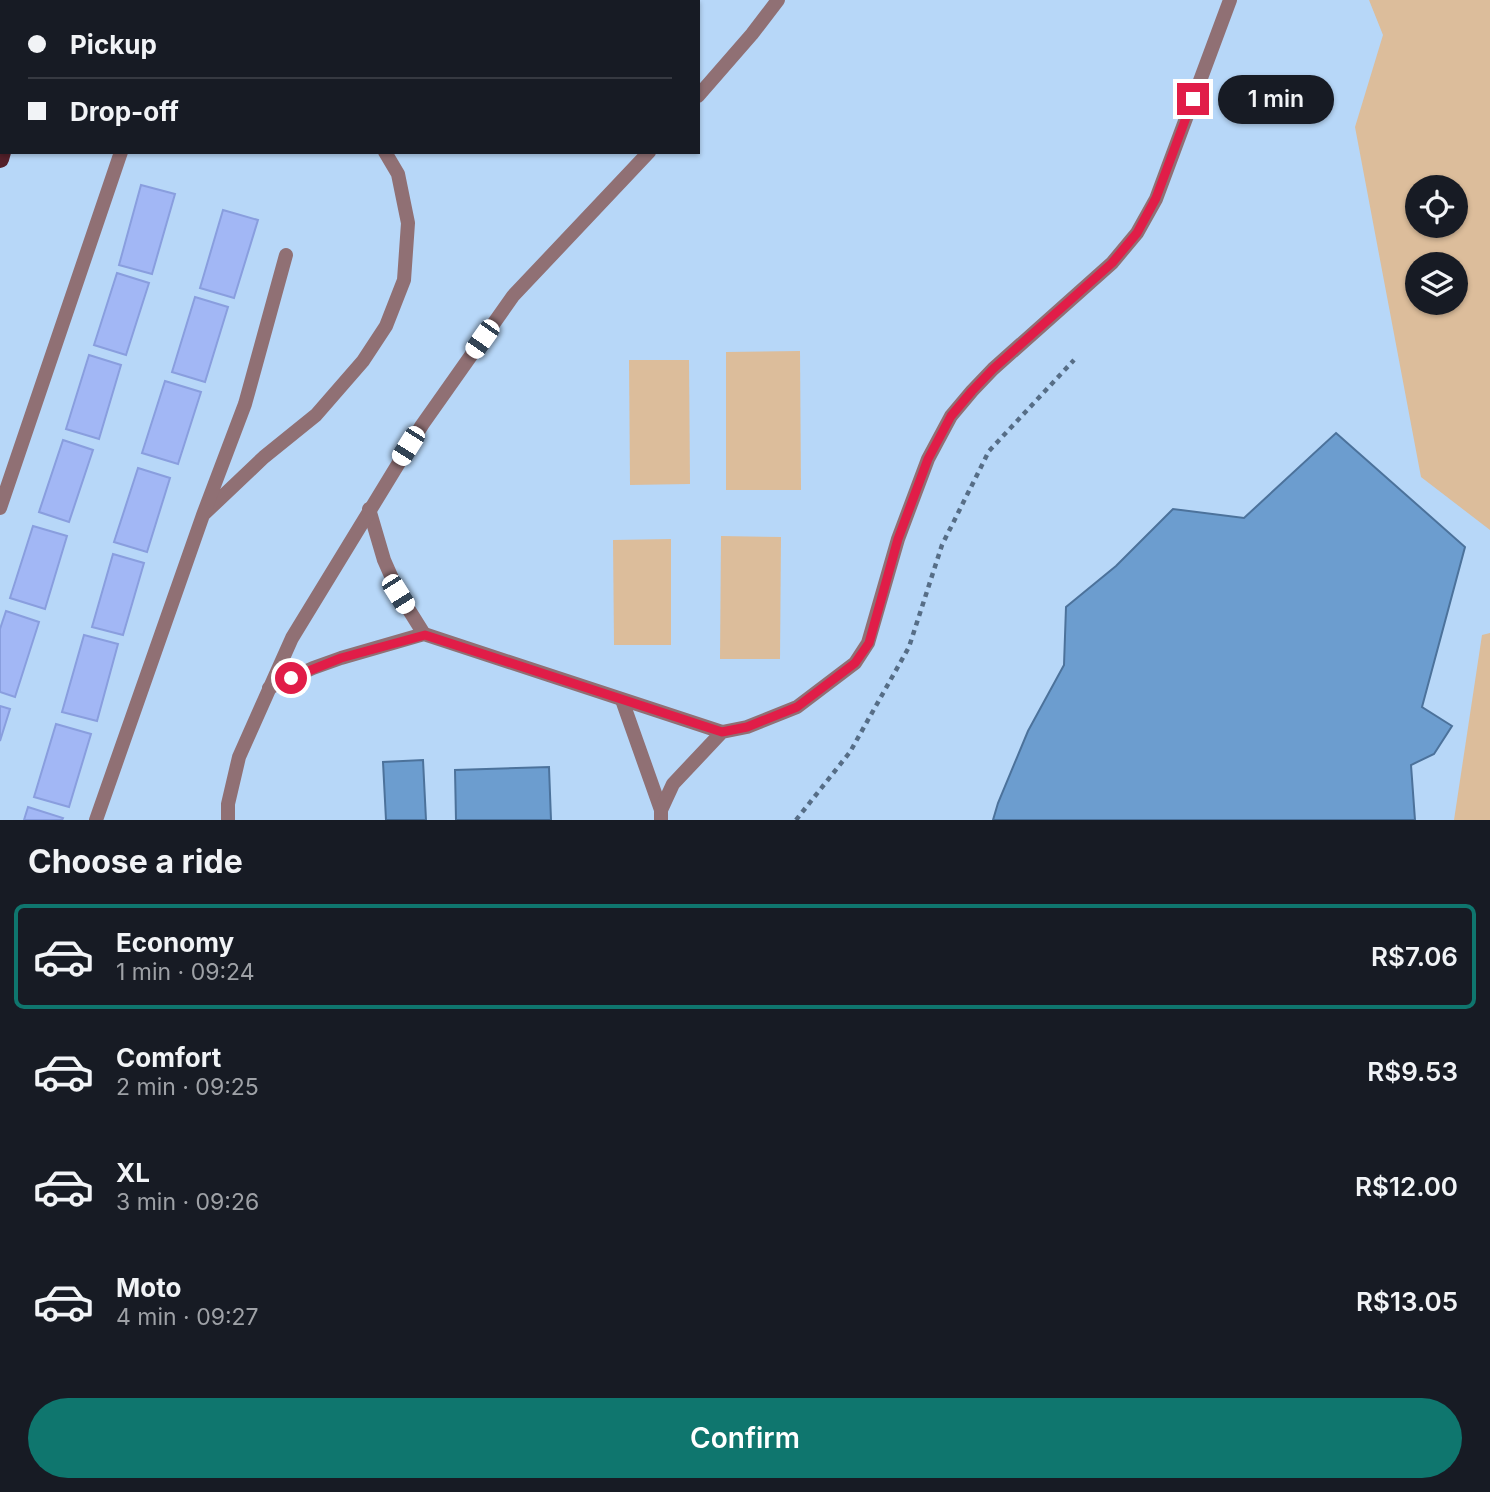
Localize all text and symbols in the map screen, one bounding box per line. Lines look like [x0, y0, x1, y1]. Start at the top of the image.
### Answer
text: Pickup [70, 29, 157, 60]
callout: 1 min [1218, 74, 1333, 124]
route end [1177, 83, 1209, 115]
text: 1 min [1248, 85, 1304, 113]
text: Drop-off [70, 96, 179, 127]
map controls [1405, 175, 1468, 315]
button: locate [1405, 175, 1468, 238]
button: layers [1405, 252, 1468, 315]
car [462, 316, 503, 362]
car [388, 423, 429, 469]
car [378, 571, 419, 617]
route start [275, 662, 307, 694]
text: Choose a ride [28, 842, 243, 881]
icon: car [32, 925, 95, 988]
text: Economy [116, 927, 234, 958]
text: R$7.06 [1371, 941, 1458, 972]
text: 1 min · 09:24 [116, 958, 255, 986]
icon: car [32, 1040, 95, 1103]
text: Comfort [116, 1042, 221, 1073]
text: R$9.53 [1367, 1056, 1458, 1087]
text: 2 min · 09:25 [116, 1073, 259, 1101]
icon: car [32, 1155, 95, 1218]
text: XL [116, 1157, 150, 1188]
text: R$12.00 [1355, 1171, 1458, 1202]
text: 3 min · 09:26 [116, 1188, 259, 1216]
icon: car [32, 1270, 95, 1333]
text: Moto [116, 1272, 181, 1303]
text: R$13.05 [1356, 1286, 1458, 1317]
text: 4 min · 09:27 [116, 1303, 259, 1331]
button: Confirm [28, 1398, 1462, 1478]

